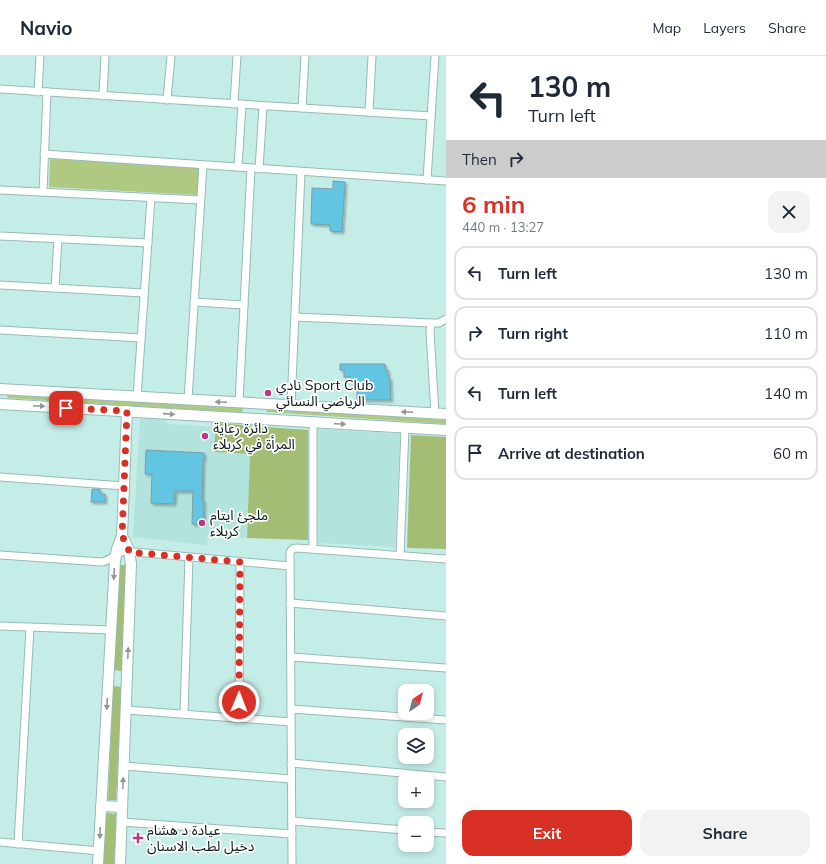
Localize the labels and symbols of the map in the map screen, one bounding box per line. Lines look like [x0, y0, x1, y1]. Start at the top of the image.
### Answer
place label: نادي Sport Club الرياضي النسائي [276, 376, 373, 412]
marker: نادي Sport Club الرياضي النسائي [263, 388, 273, 398]
pin [49, 391, 83, 425]
one-way arrow [215, 398, 227, 405]
one-way arrow [33, 403, 46, 409]
one-way arrow [401, 409, 413, 416]
one-way arrow [163, 410, 175, 417]
place label: دائرة رعاية المرأة في كربلاء [213, 419, 295, 455]
one-way arrow [334, 421, 346, 428]
marker: دائرة رعاية المرأة في كربلاء [200, 431, 210, 441]
place label: ملجئ ايتام كربلاء [210, 506, 268, 540]
marker: ملجئ ايتام كربلاء [197, 518, 207, 528]
one-way arrow [110, 568, 117, 580]
one-way arrow [125, 646, 131, 659]
position arrow [218, 681, 260, 723]
north arrow [398, 684, 434, 720]
one-way arrow [103, 698, 110, 710]
one-way arrow [120, 776, 126, 789]
place label: عيادة د هشام دخيل لطب الاسنان [147, 821, 255, 855]
one-way arrow [96, 827, 103, 839]
marker: عيادة د هشام دخيل لطب الاسنان [132, 832, 144, 844]

